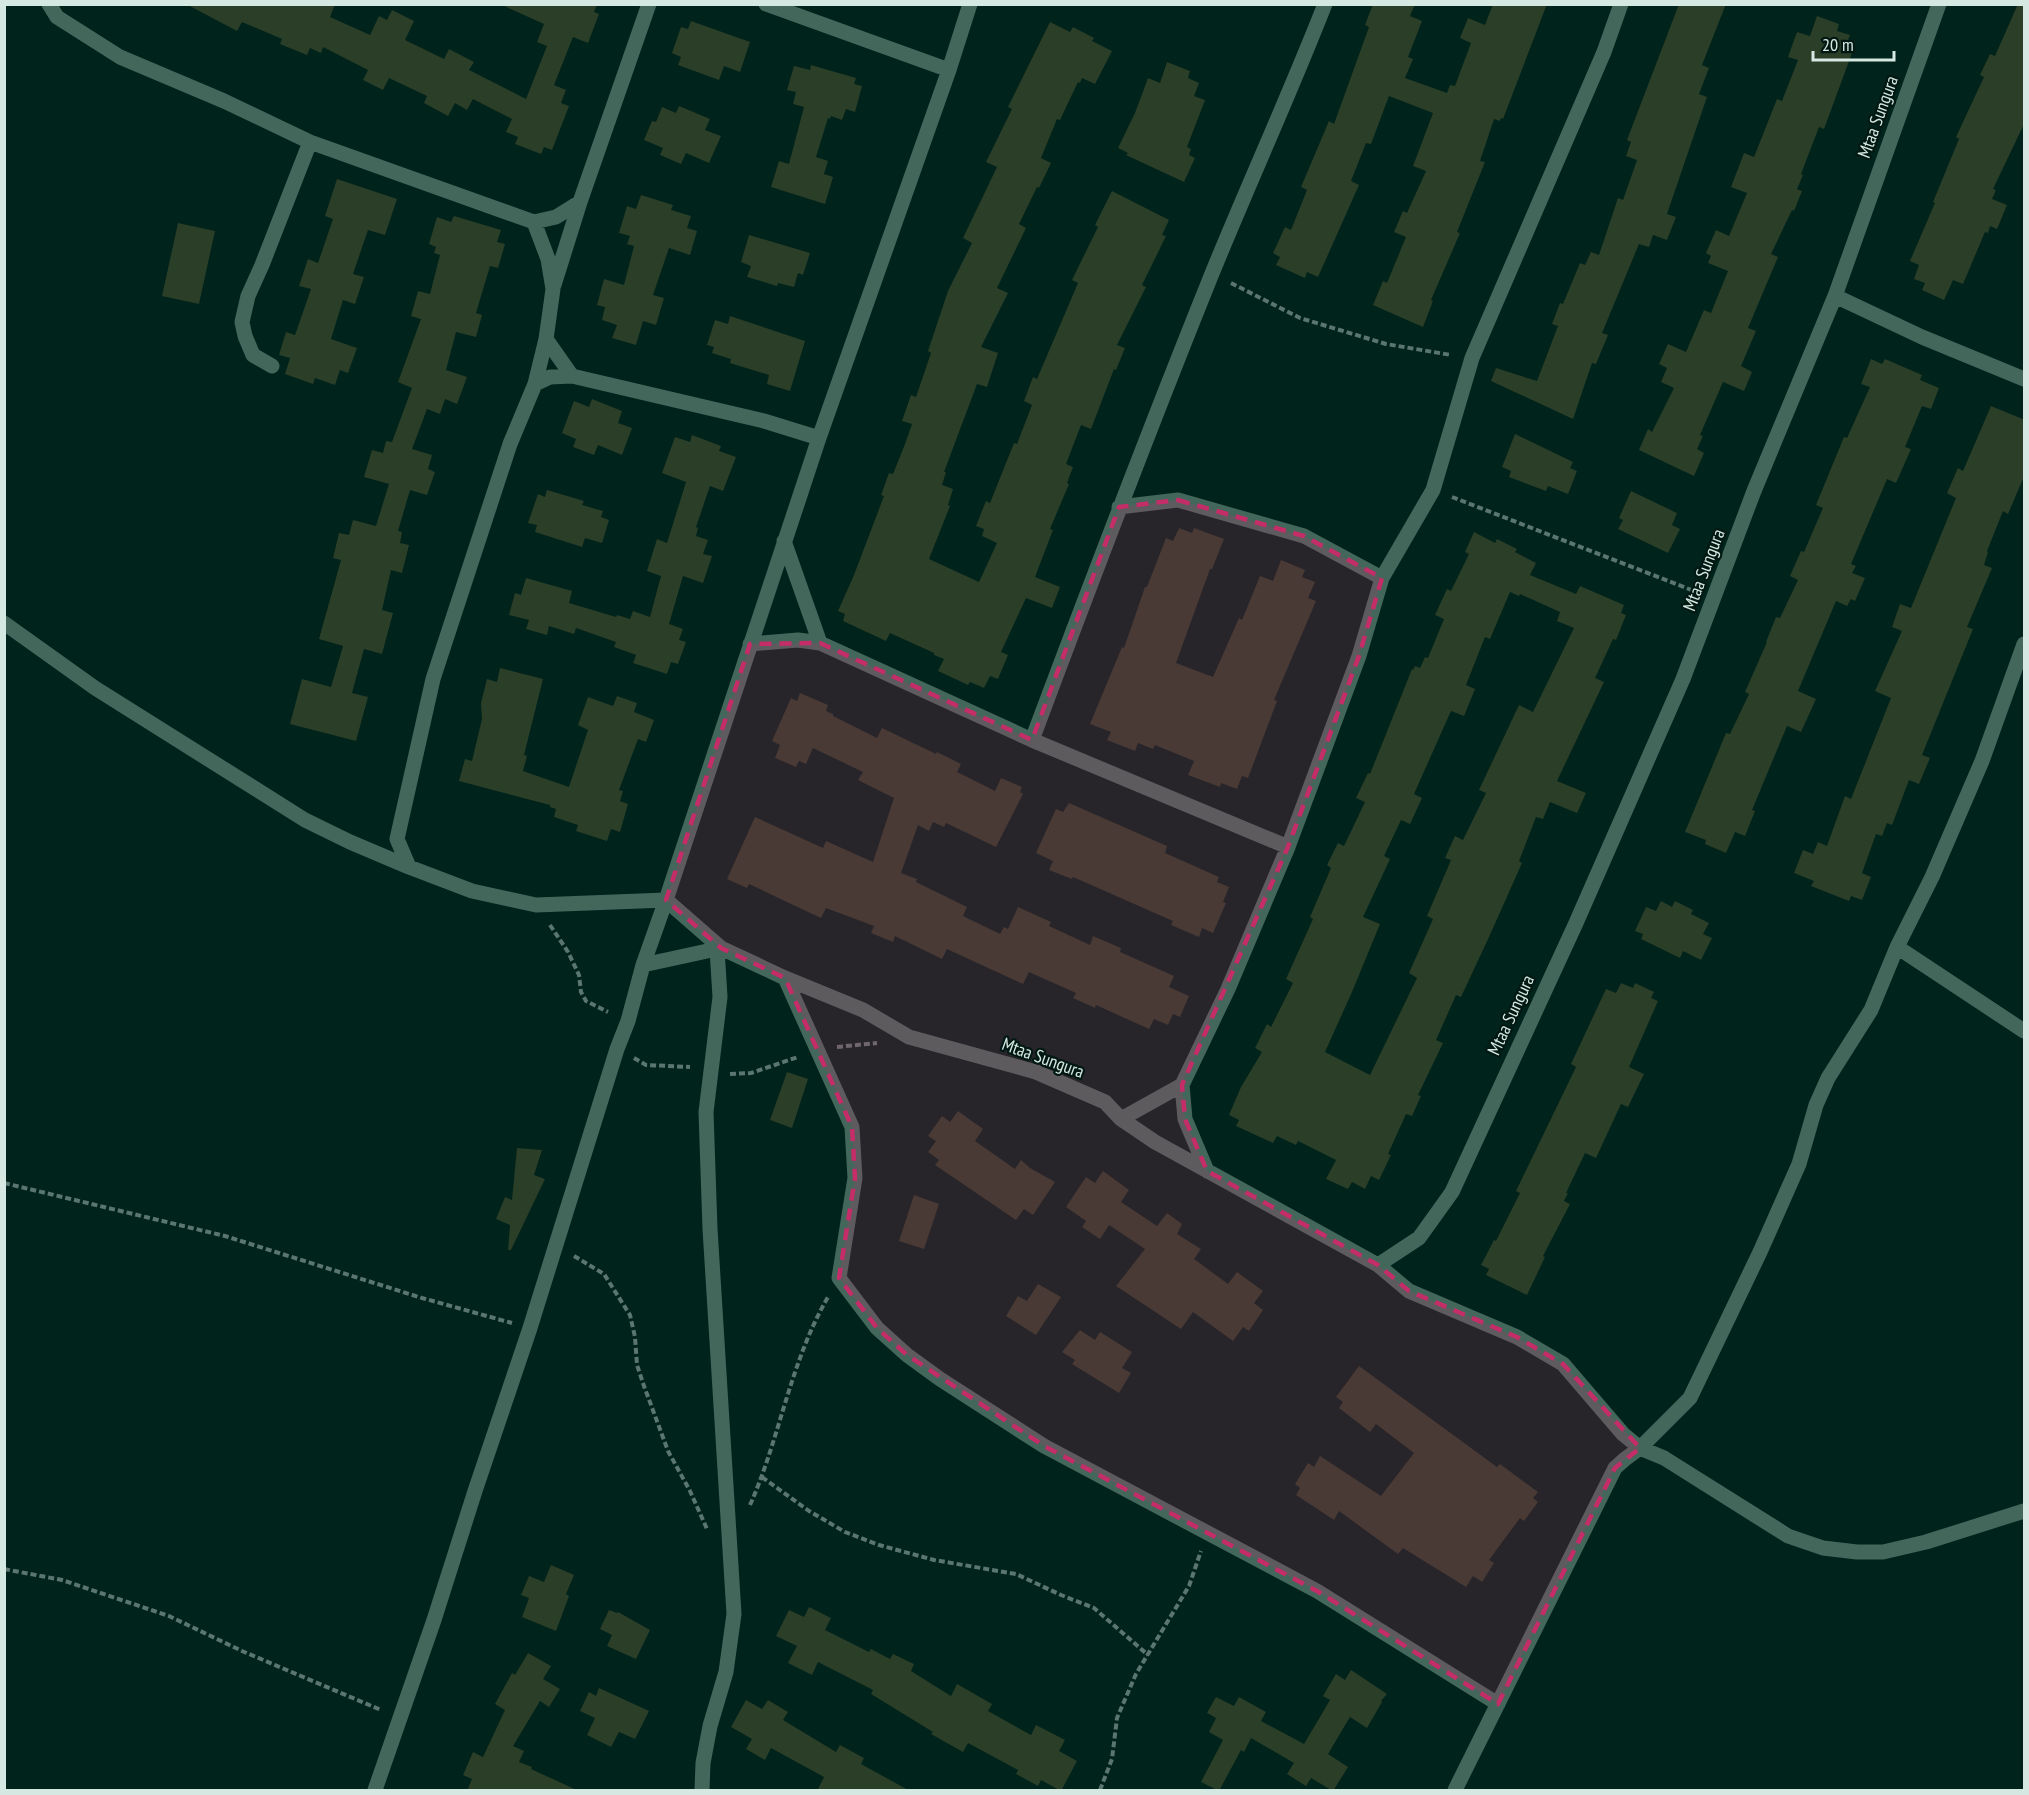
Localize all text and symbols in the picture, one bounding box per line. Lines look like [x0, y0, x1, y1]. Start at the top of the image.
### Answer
scale bar [1813, 24, 1894, 62]
text: 20 m [1822, 33, 1854, 56]
street label: Mtaa Sungura [1852, 73, 1903, 161]
street label: Mtaa Sungura [1677, 526, 1730, 614]
street label: Mtaa Sungura [1482, 971, 1539, 1059]
street label: Mtaa Sungura [999, 1032, 1087, 1083]

